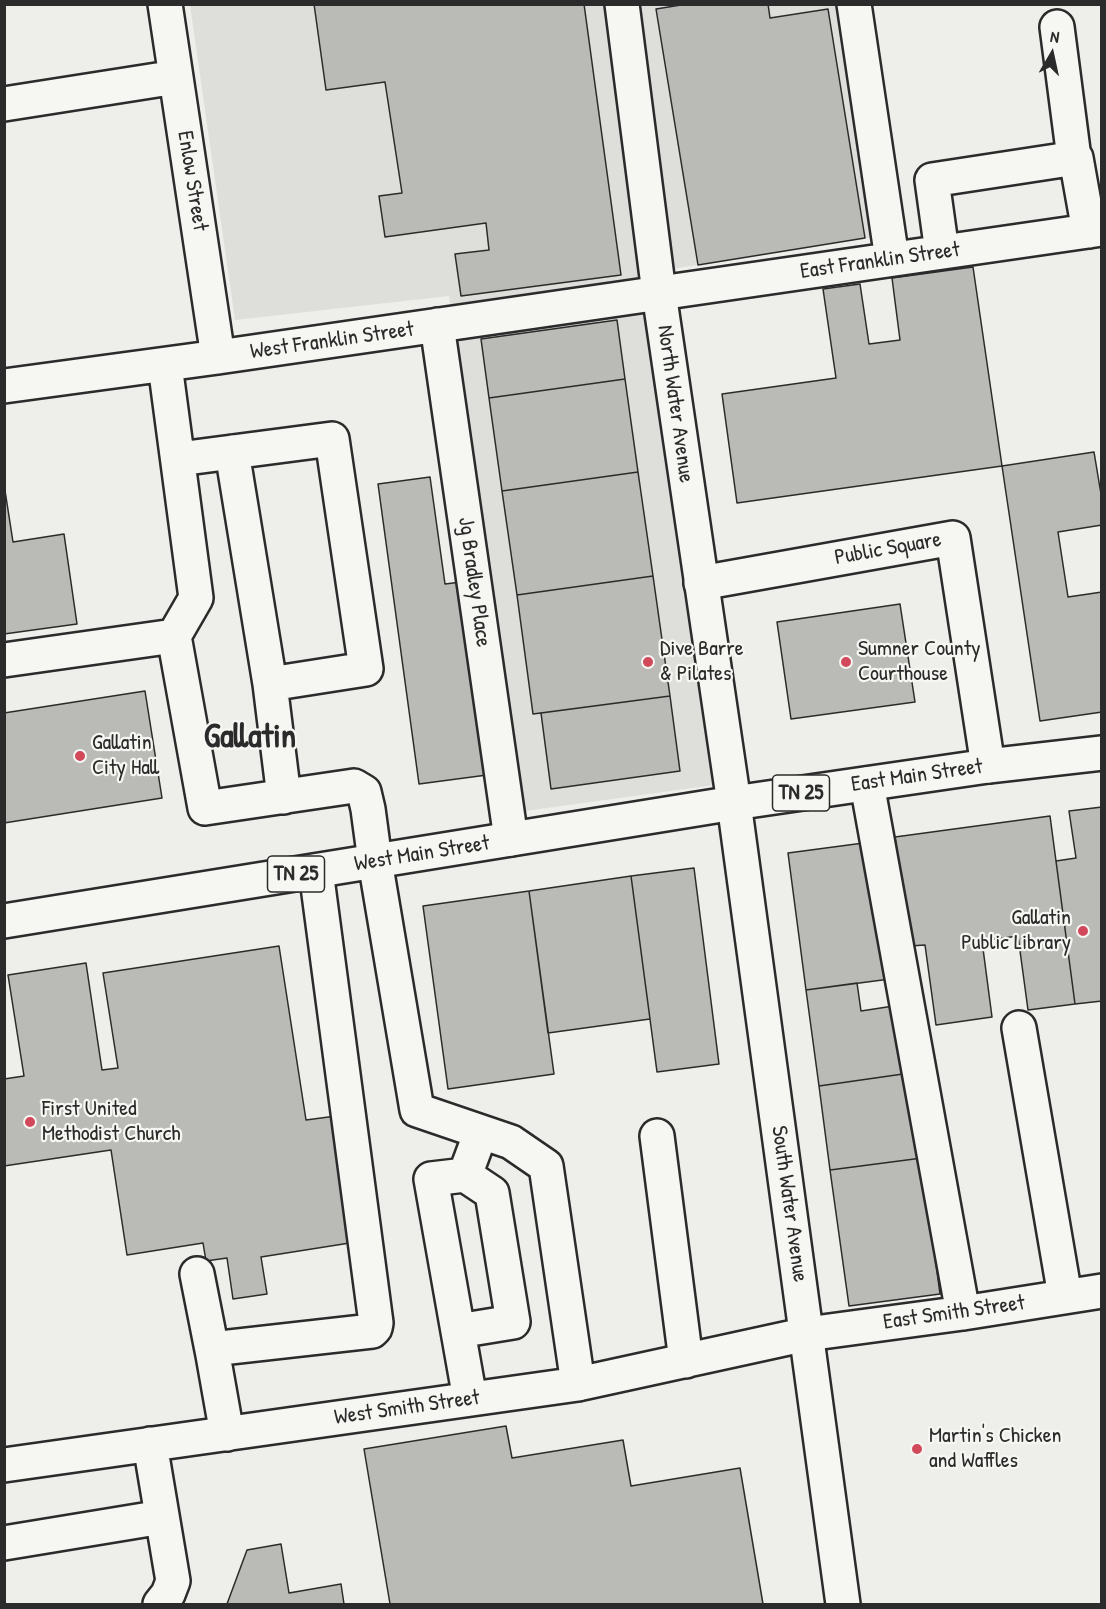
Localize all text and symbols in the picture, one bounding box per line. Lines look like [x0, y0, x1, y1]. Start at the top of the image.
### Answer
north arrow [1022, 24, 1082, 84]
text: N [1049, 25, 1061, 48]
street label: Enlow Street [171, 129, 213, 233]
street label: East Franklin Street [799, 237, 961, 285]
street label: West Franklin Street [249, 316, 415, 366]
street label: North Water Avenue [651, 324, 699, 484]
street label: Jg Bradley Place [452, 515, 496, 649]
street label: Public Square [833, 527, 943, 571]
place label: Dive Barre & Pilates [660, 636, 743, 688]
place label: Sumner County Courthouse [858, 636, 981, 688]
marker: Dive Barre & Pilates [641, 655, 655, 669]
marker: Sumner County Courthouse [839, 655, 853, 669]
district label: Gallatin [204, 718, 296, 758]
place label: Gallatin City Hall [92, 730, 159, 782]
marker: Gallatin City Hall [73, 749, 87, 763]
street label: East Main Street [850, 754, 984, 798]
road number: TN 25 [772, 775, 830, 811]
street label: West Main Street [353, 830, 491, 878]
road number: TN 25 [268, 856, 324, 892]
place label: Gallatin Public Library [961, 905, 1071, 956]
marker: Gallatin Public Library [1076, 924, 1090, 938]
place label: First United Methodist Church [42, 1096, 180, 1148]
marker: First United Methodist Church [23, 1115, 37, 1129]
street label: South Water Avenue [765, 1124, 813, 1284]
street label: East Smith Street [882, 1290, 1026, 1336]
street label: West Smith Street [333, 1385, 481, 1431]
place label: Martin's Chicken and Waffles [929, 1423, 1061, 1474]
marker: Martin's Chicken and Waffles [910, 1442, 924, 1456]

